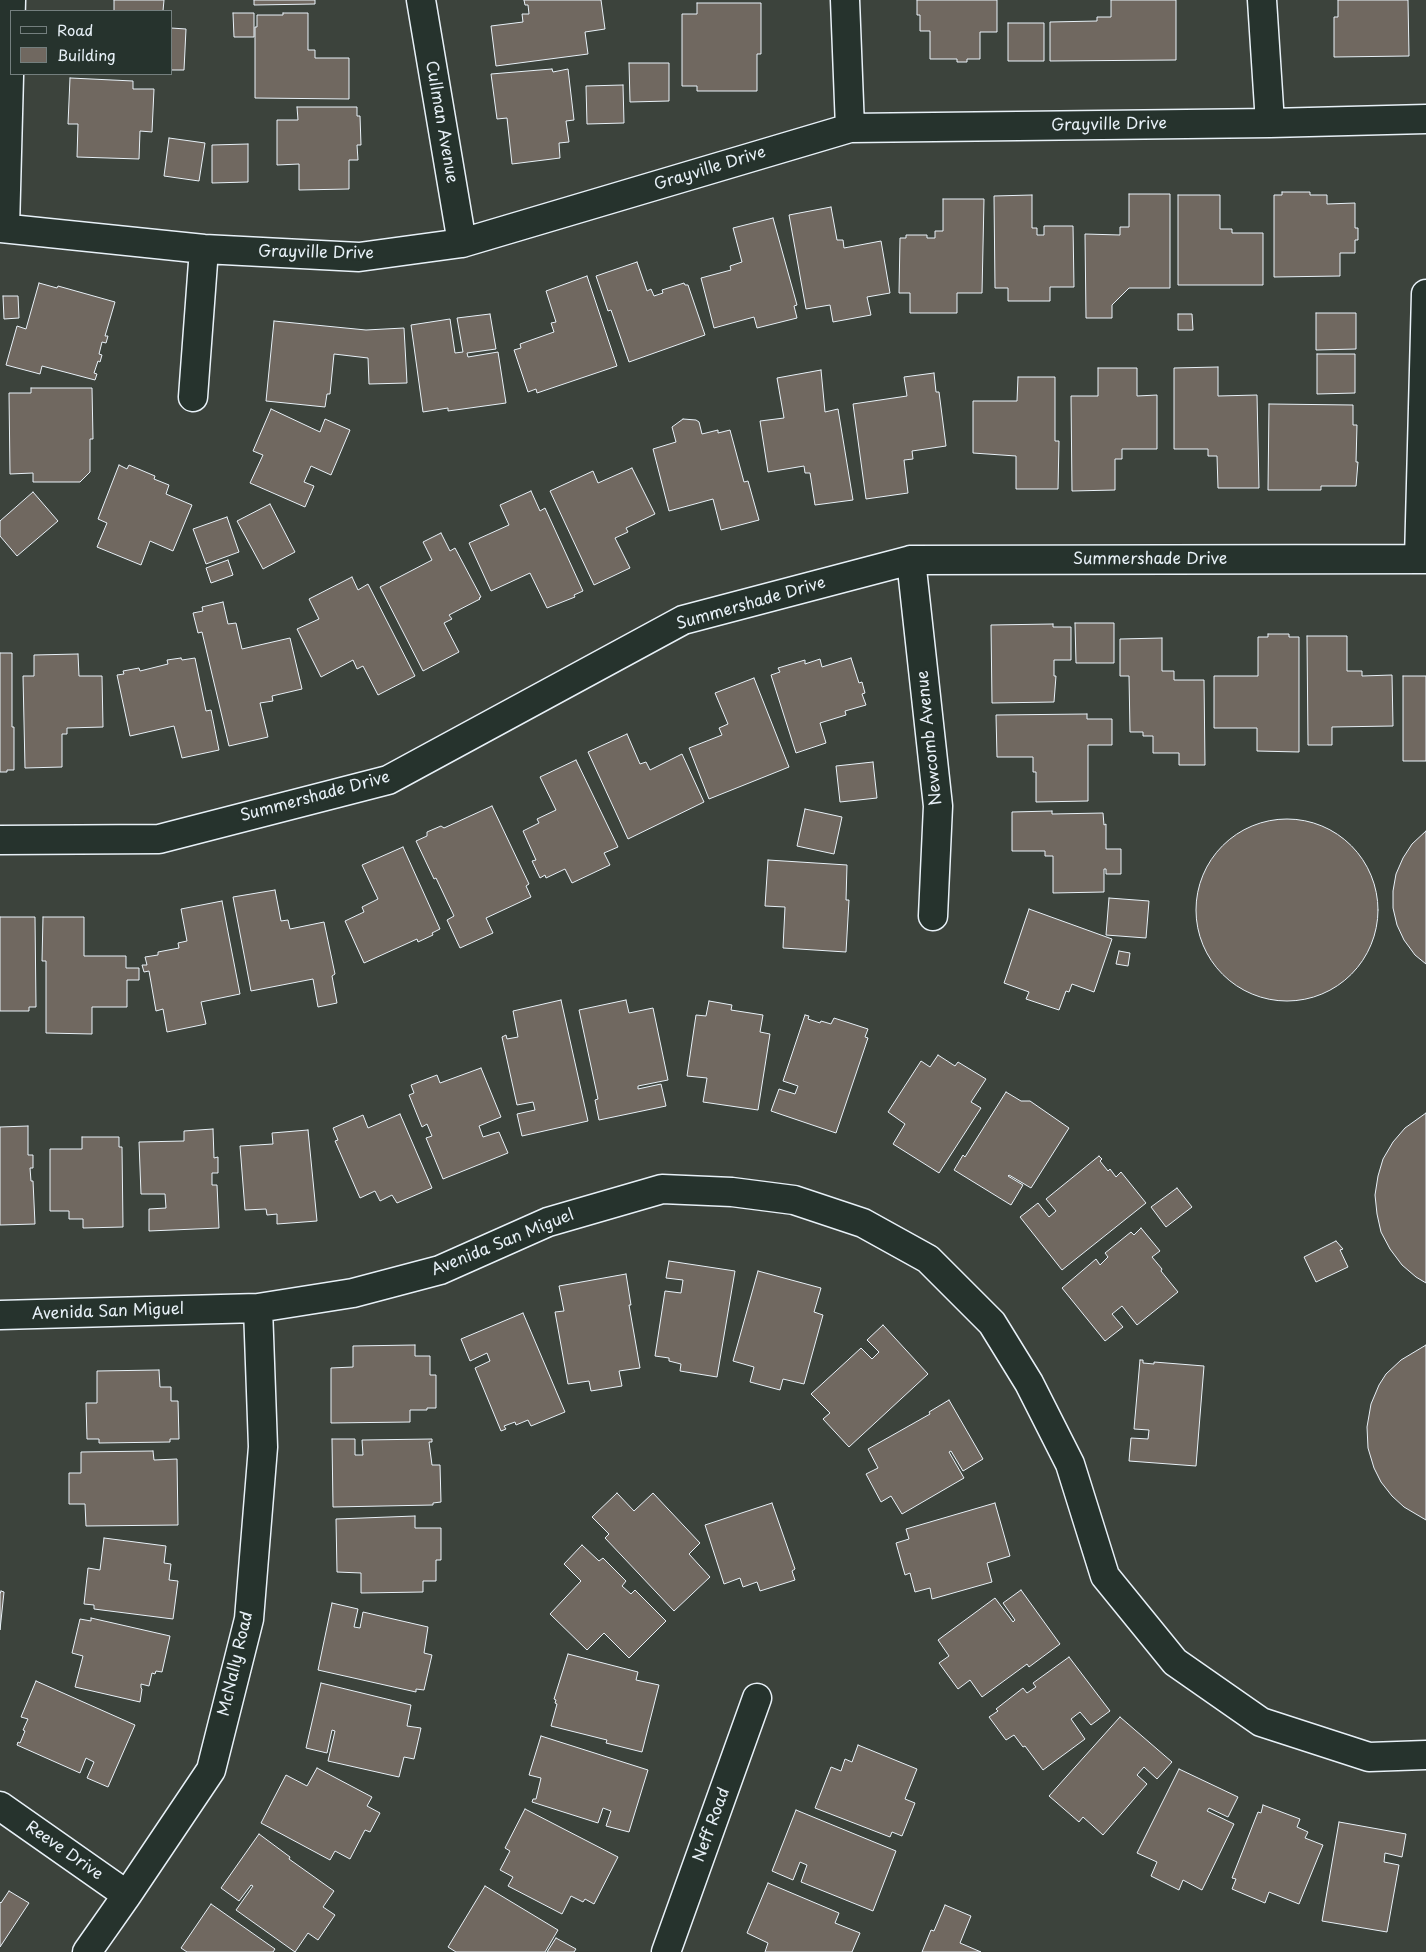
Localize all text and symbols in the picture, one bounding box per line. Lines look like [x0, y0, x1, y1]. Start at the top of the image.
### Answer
legend [10, 10, 172, 75]
text: Road [57, 18, 93, 41]
text: Building [57, 43, 116, 66]
street label: Cullman Avenue [421, 59, 461, 185]
street label: Grayville Drive [1051, 114, 1167, 136]
street label: Grayville Drive [652, 143, 768, 195]
street label: Grayville Drive [258, 242, 374, 264]
street label: Summershade Drive [1073, 550, 1227, 570]
street label: Summershade Drive [674, 574, 828, 634]
street label: Newcomb Avenue [913, 669, 947, 807]
street label: Summershade Drive [238, 768, 392, 826]
street label: Avenida San Miguel [429, 1206, 577, 1280]
street label: Avenida San Miguel [32, 1300, 184, 1324]
street label: McNally Road [215, 1610, 257, 1718]
street label: Neff Road [690, 1785, 734, 1865]
street label: Reeve Drive [22, 1817, 106, 1885]

